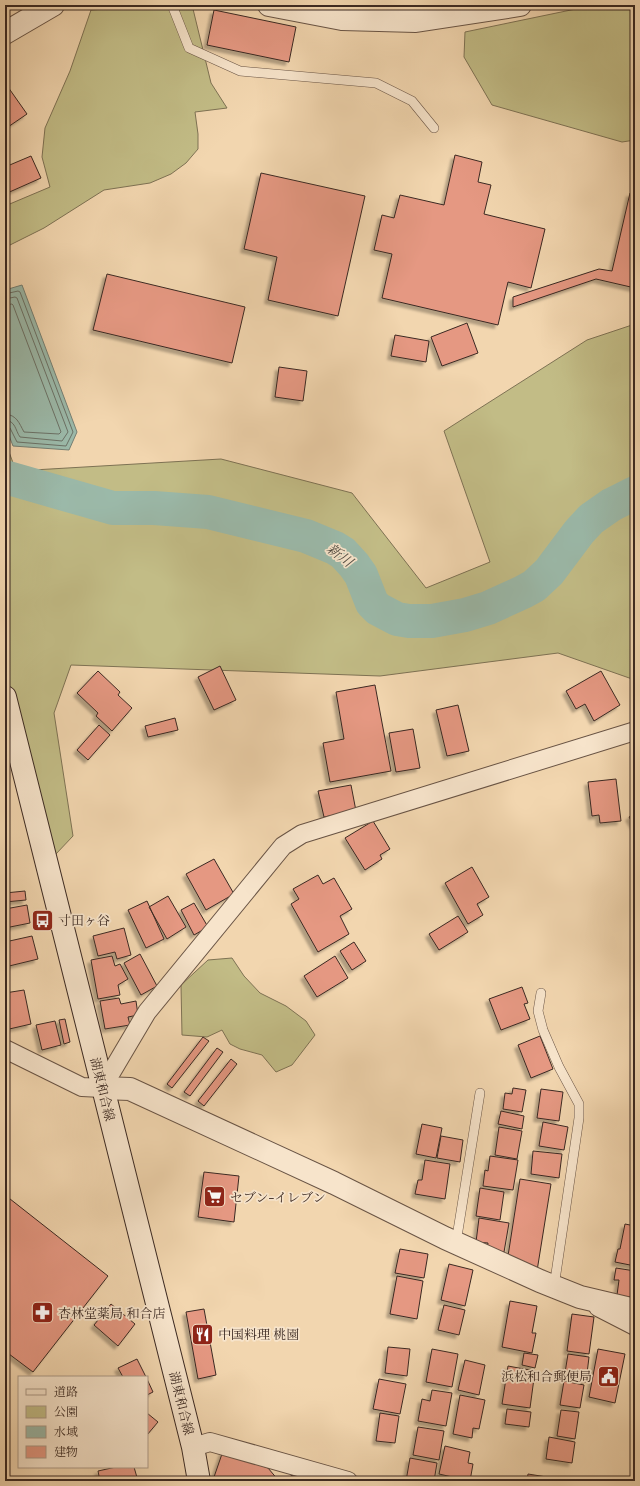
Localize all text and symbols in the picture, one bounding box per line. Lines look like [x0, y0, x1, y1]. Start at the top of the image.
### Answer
water label: 新川 [323, 539, 358, 573]
bus stop icon: 寸田ヶ谷 [29, 907, 55, 933]
place label: 寸田ヶ谷 [58, 912, 110, 930]
street label: 湖東和合線 [85, 1056, 119, 1123]
supermarket icon: セブン-イレブン [202, 1184, 228, 1210]
place label: セブン-イレブン [230, 1189, 326, 1207]
pharmacy icon: 杏林堂薬局 和合店 [29, 1300, 55, 1326]
place label: 杏林堂薬局 和合店 [58, 1305, 166, 1323]
restaurant icon: 中国料理 桃園 [190, 1321, 216, 1347]
place label: 中国料理 桃園 [218, 1326, 300, 1344]
public building icon: 浜松和合郵便局 [595, 1363, 621, 1389]
place label: 浜松和合郵便局 [501, 1368, 592, 1386]
street label: 湖東和合線 [164, 1370, 198, 1437]
legend [18, 1376, 148, 1468]
text: 道路 [54, 1384, 78, 1400]
text: 公園 [54, 1404, 78, 1420]
text: 水域 [54, 1424, 78, 1440]
text: 建物 [54, 1444, 78, 1460]

